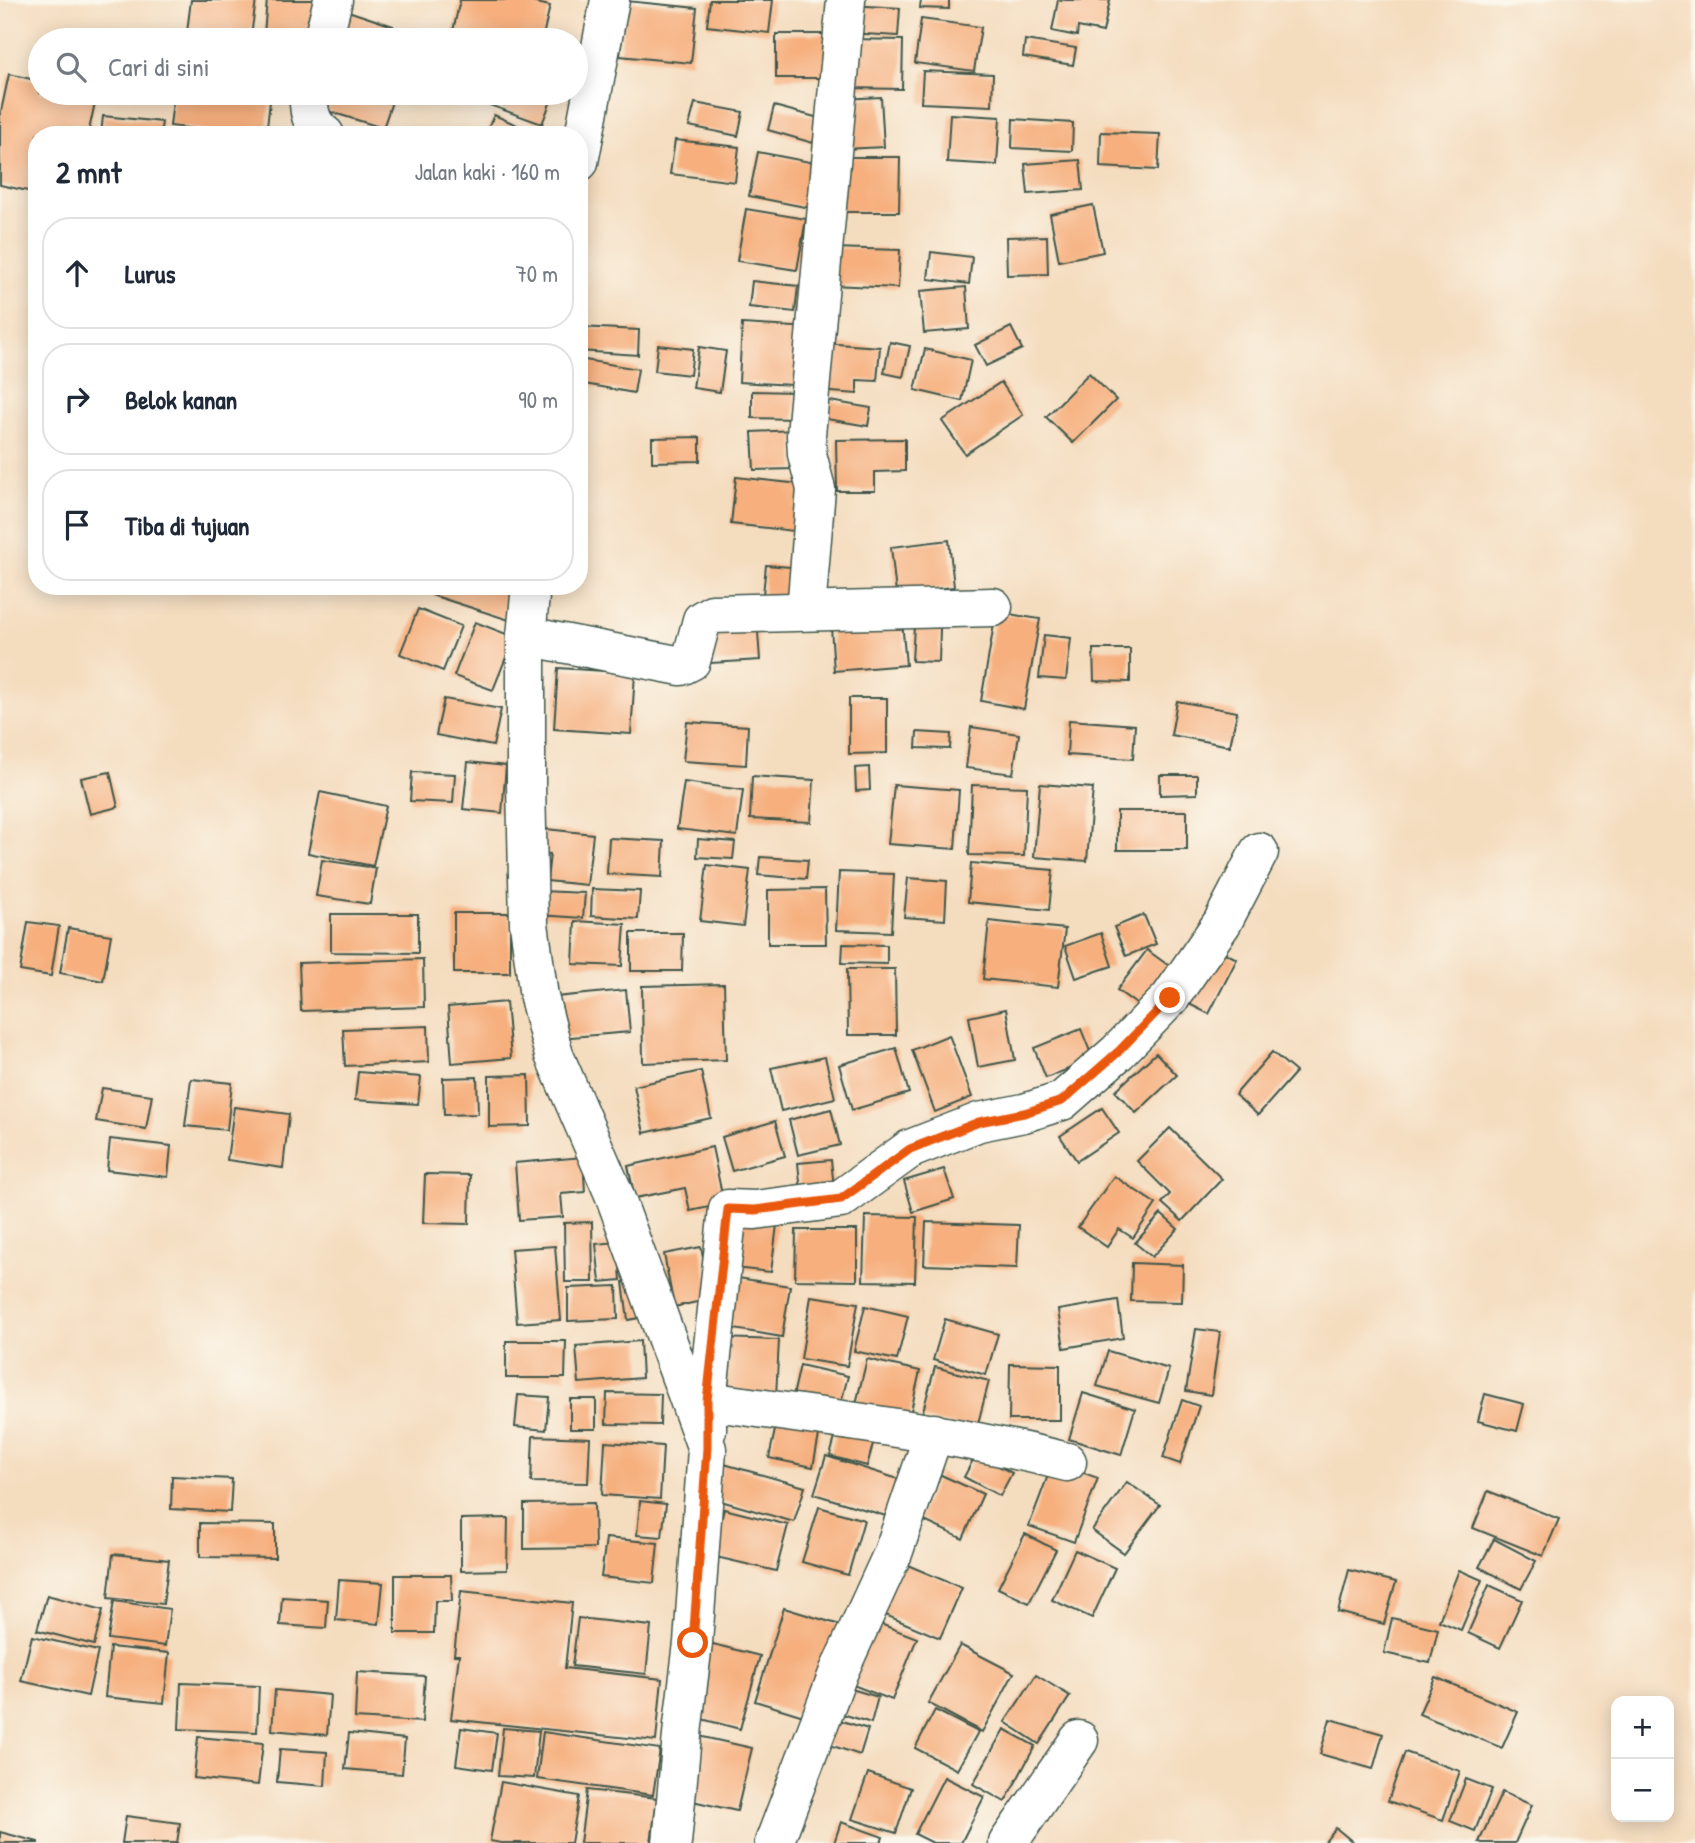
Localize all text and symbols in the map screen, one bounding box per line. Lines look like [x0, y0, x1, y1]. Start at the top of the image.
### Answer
search box [28, 28, 588, 105]
icon: search [52, 48, 90, 86]
text: Cari di sini [108, 49, 210, 84]
text: 2 mnt [56, 152, 121, 192]
text: Jalan kaki · 160 m [414, 156, 560, 187]
icon: ahead [58, 254, 96, 292]
text: Lurus [125, 256, 176, 291]
text: 70 m [515, 258, 558, 289]
icon: right [58, 380, 96, 418]
text: Belok kanan [125, 382, 237, 417]
text: 90 m [518, 384, 558, 415]
icon: arrive [58, 506, 96, 544]
text: Tiba di tujuan [125, 508, 250, 543]
route end [1154, 982, 1185, 1013]
route start [677, 1627, 708, 1658]
map controls [1611, 1696, 1674, 1822]
button: + [1611, 1696, 1674, 1759]
button: − [1611, 1759, 1674, 1822]

